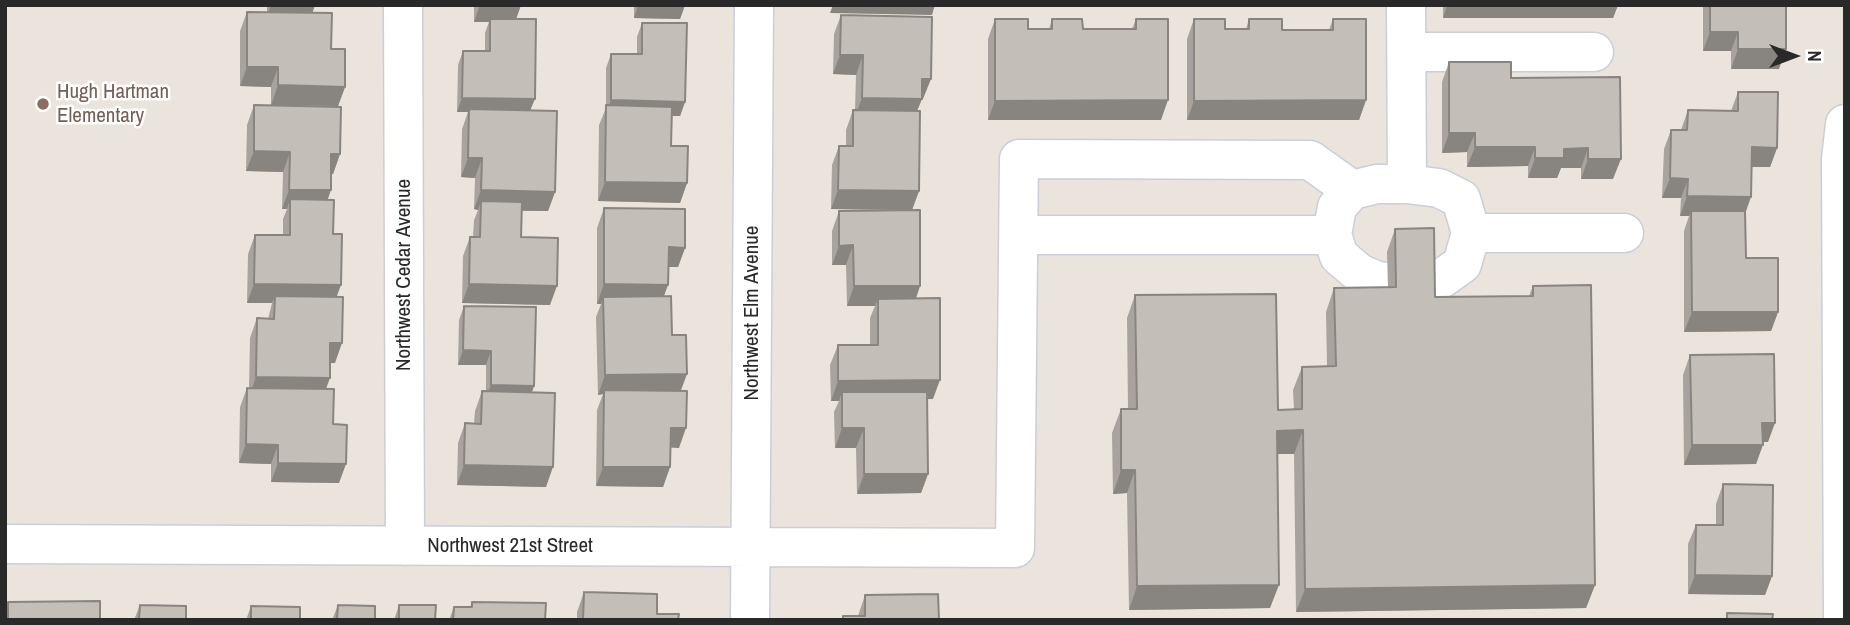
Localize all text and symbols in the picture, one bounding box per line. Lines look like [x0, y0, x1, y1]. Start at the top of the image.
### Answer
north arrow [1759, 21, 1829, 91]
text: N [1802, 50, 1828, 62]
place label: Hugh Hartman Elementary [57, 79, 169, 129]
marker: Hugh Hartman Elementary [35, 96, 51, 112]
street label: Northwest Cedar Avenue [391, 179, 417, 371]
street label: Northwest Elm Avenue [739, 226, 765, 400]
street label: Northwest 21st Street [427, 533, 593, 559]

